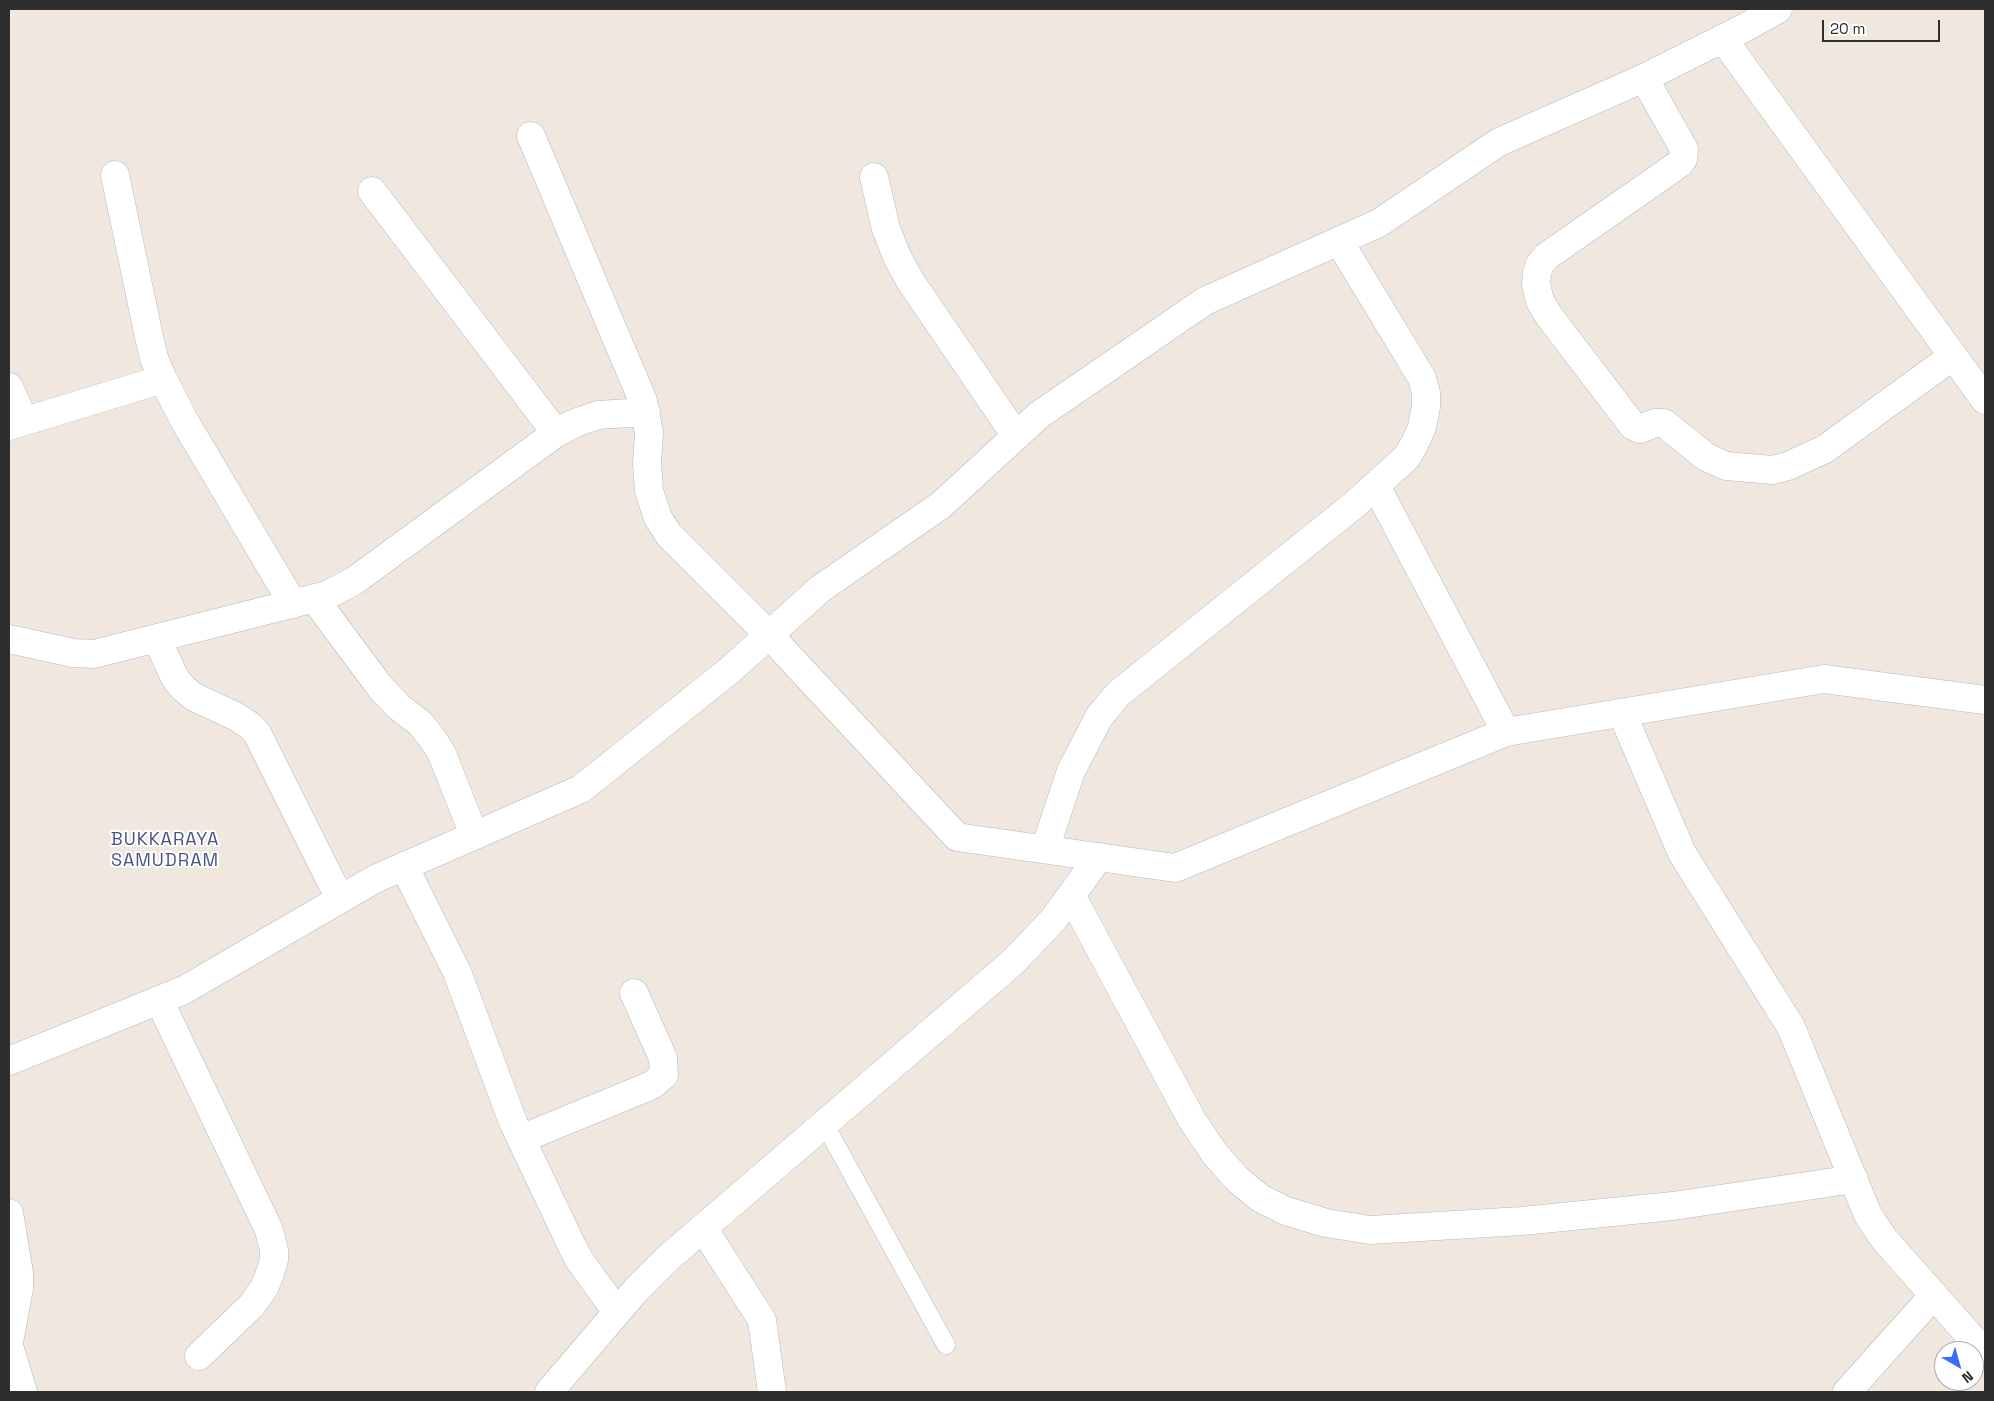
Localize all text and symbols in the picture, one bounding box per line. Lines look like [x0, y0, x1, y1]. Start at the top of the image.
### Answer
scale bar [1824, 10, 1942, 42]
text: 20 m [1830, 19, 1865, 38]
district label: BUKKARAYA SAMUDRAM [110, 829, 220, 872]
north arrow [1934, 1341, 1984, 1391]
text: N [1958, 1367, 1977, 1387]

